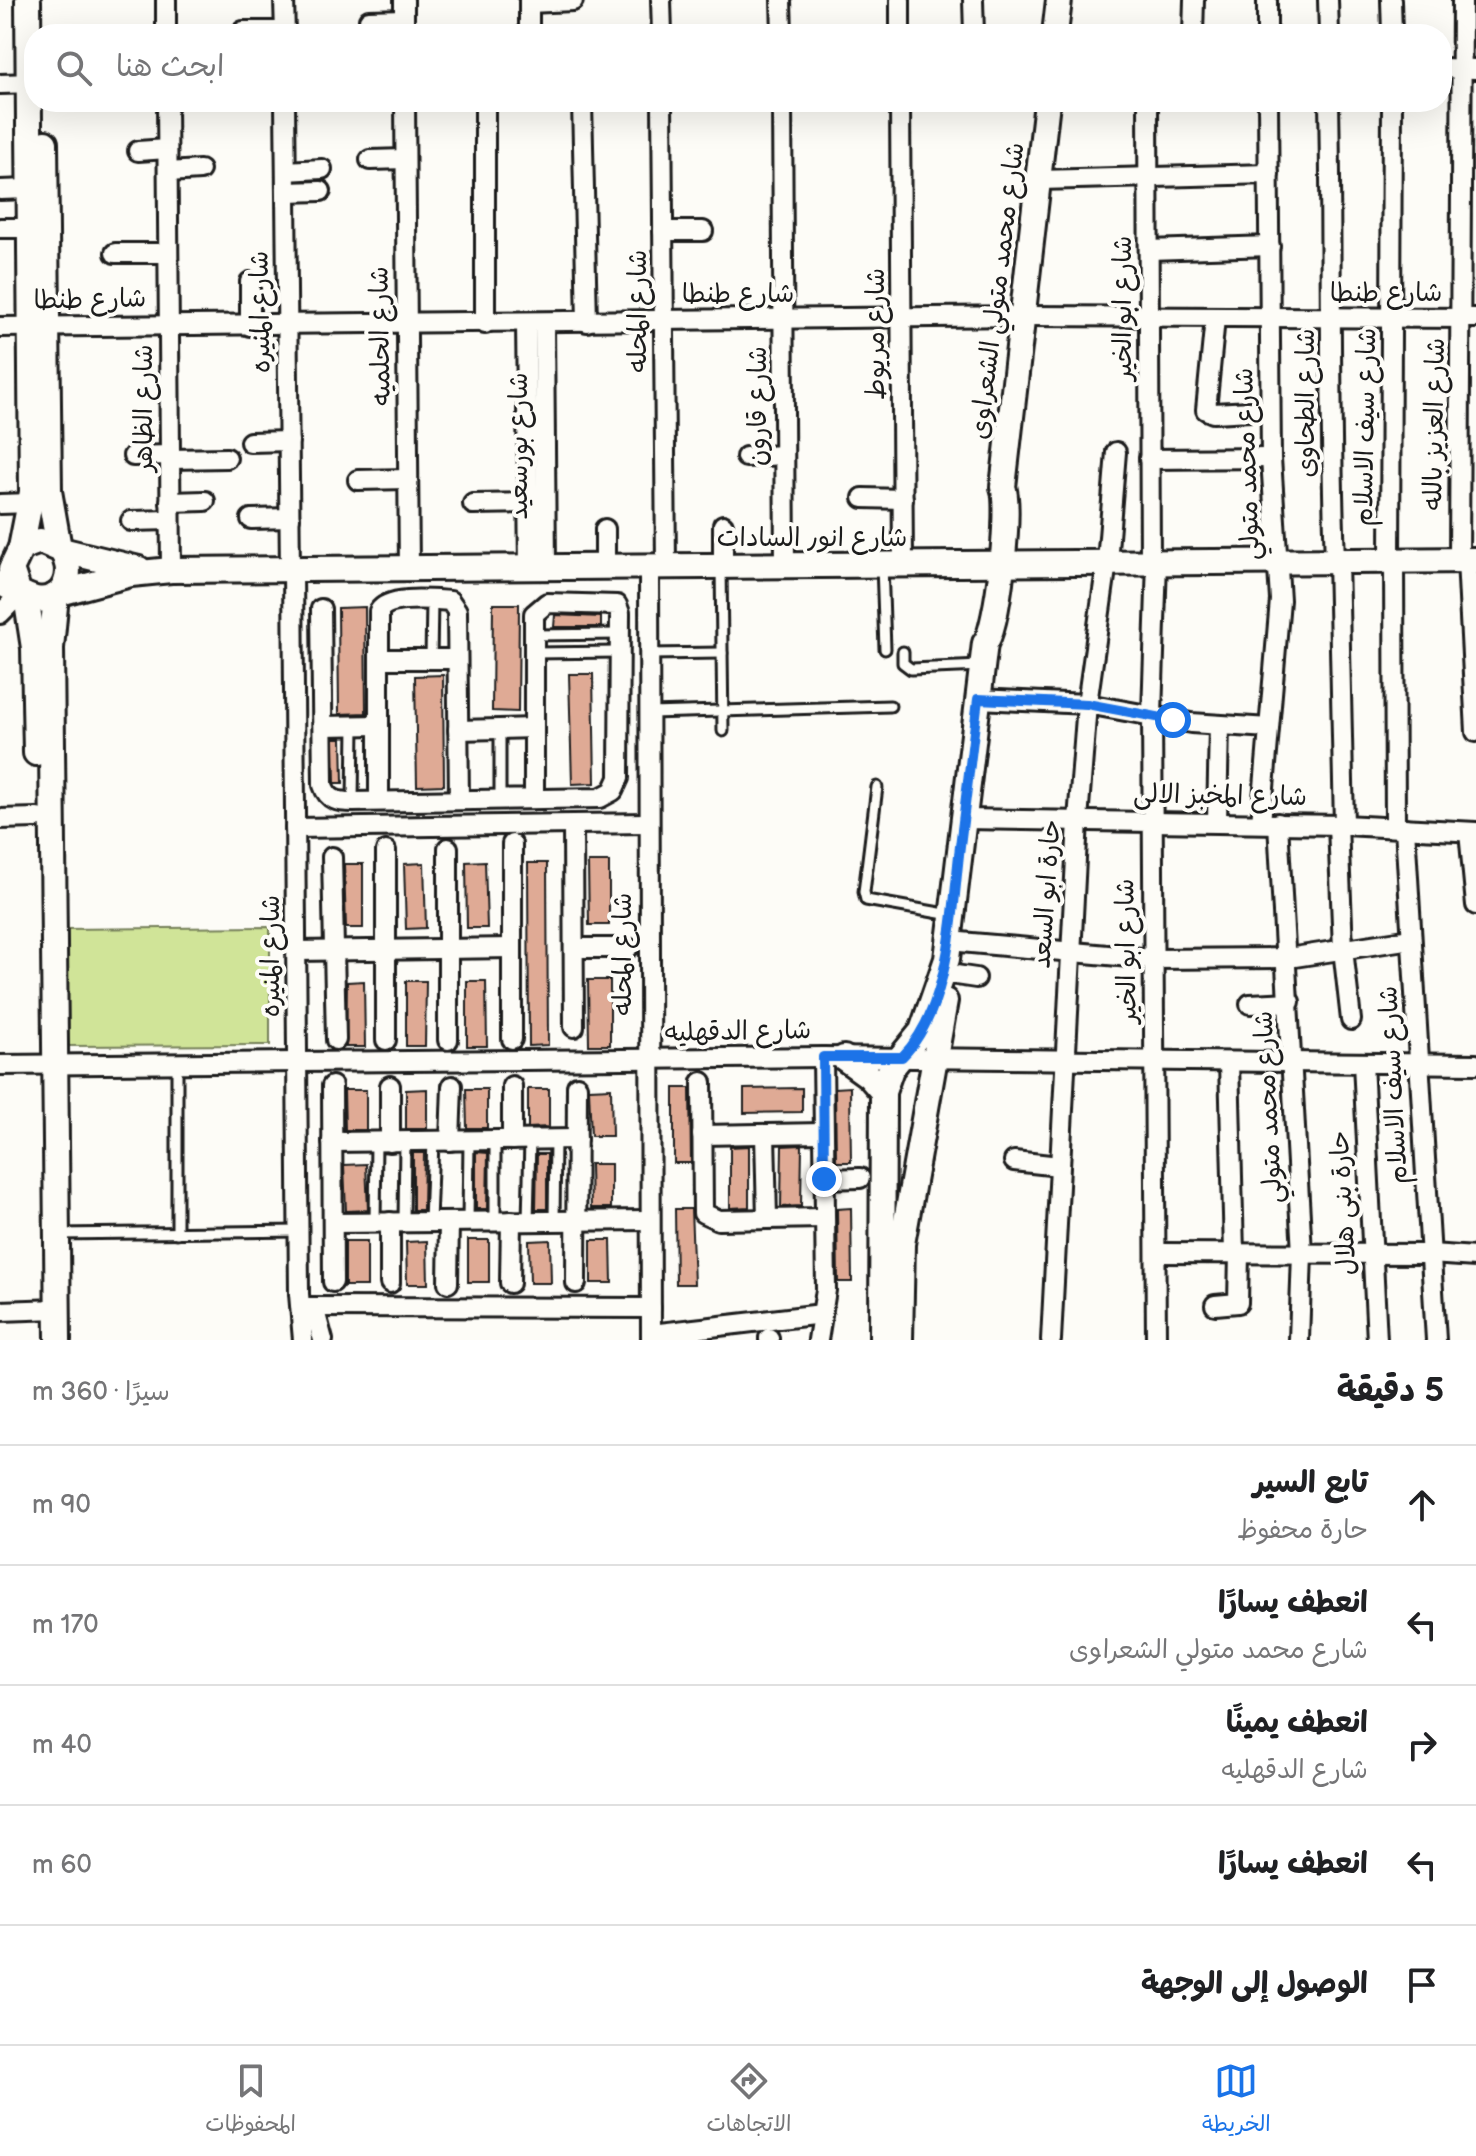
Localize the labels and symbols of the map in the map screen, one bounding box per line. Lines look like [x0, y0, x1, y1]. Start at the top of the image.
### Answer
street label: شارع محمد متولي الشعراوى [964, 141, 1038, 442]
street label: شارع ابو الخير [1108, 236, 1140, 382]
street label: شارع المحله [623, 250, 655, 372]
street label: شارع المنيره [244, 251, 279, 373]
street label: شارع الحلميه [364, 266, 399, 406]
street label: شارع مريوط [861, 268, 893, 400]
street label: شارع طنطا [1330, 278, 1442, 310]
street label: شارع طنطا [682, 279, 794, 311]
street label: شارع طنطا [33, 284, 147, 317]
street label: شارع سيف الاسلام [1349, 327, 1386, 527]
street label: شارع الطحاوى [1291, 328, 1323, 478]
street label: شارع العزيز بالله [1418, 337, 1453, 511]
street label: شارع الظاهر [129, 344, 161, 474]
street label: شارع قارون [743, 346, 775, 466]
street label: شارع محمد متولي [1229, 367, 1273, 561]
street label: شارع بورسعيد [504, 372, 536, 520]
street label: شارع انور السادات [717, 523, 907, 555]
route start [1155, 702, 1191, 738]
street label: شارع المخبز الالى [1133, 779, 1307, 814]
street label: حارة ابو السعد [1026, 818, 1068, 970]
street label: شارع ابو الخير [1110, 878, 1145, 1026]
street label: شارع المحله [608, 893, 640, 1015]
street label: شارع المنيره [256, 895, 288, 1017]
street label: شارع سيف الاسلام [1373, 985, 1418, 1185]
street label: شارع محمد متولي [1248, 1010, 1296, 1204]
street label: شارع الدقهليه [664, 1015, 812, 1050]
street label: حارة بنى هلال [1325, 1130, 1363, 1276]
route end [806, 1161, 842, 1197]

